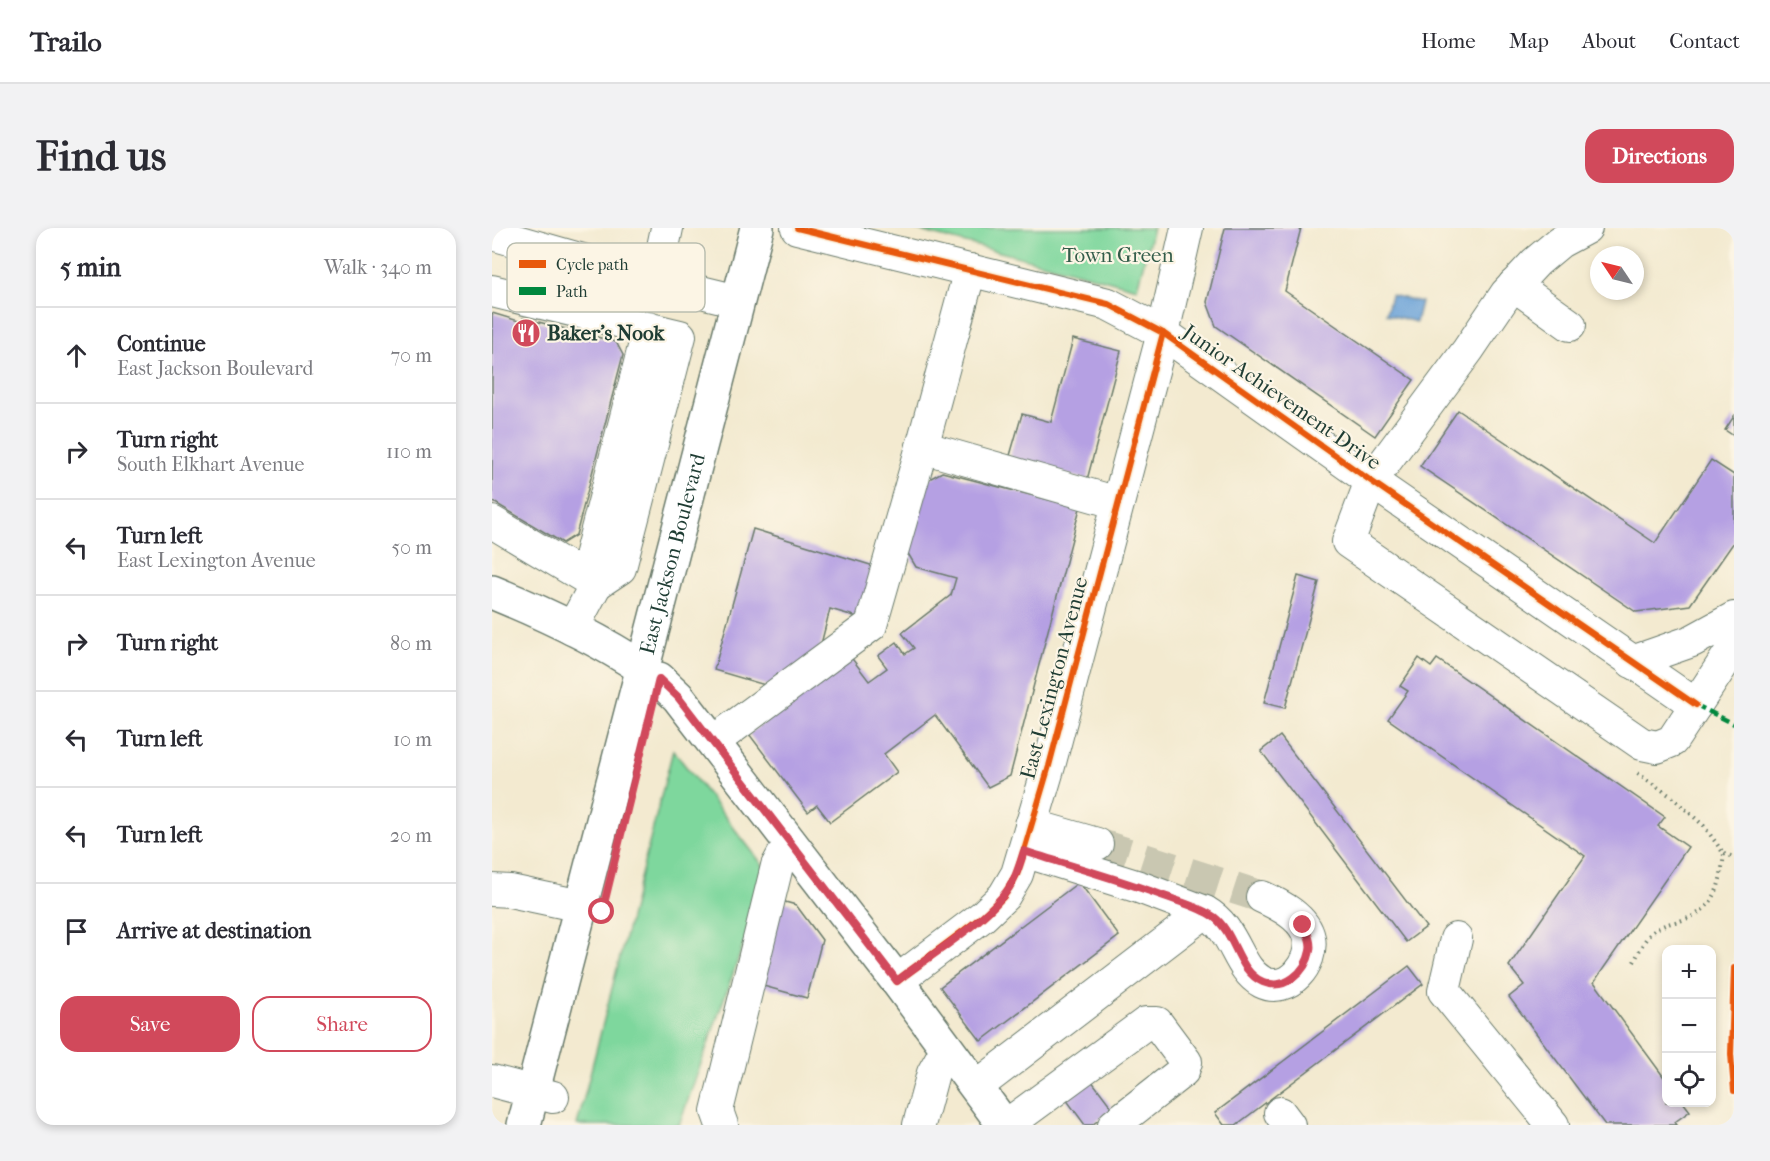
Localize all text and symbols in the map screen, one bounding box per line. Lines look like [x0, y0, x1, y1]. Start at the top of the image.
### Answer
text: Trailo [30, 25, 102, 58]
text: Home [1421, 29, 1476, 53]
text: Map [1509, 29, 1549, 53]
text: About [1582, 29, 1636, 53]
text: Contact [1669, 29, 1740, 53]
button: Directions [1585, 129, 1734, 183]
text: Find us [36, 132, 166, 181]
legend [507, 243, 705, 312]
park label: Town Green [1062, 243, 1174, 267]
north arrow [1590, 246, 1644, 300]
text: 5 min [60, 252, 121, 283]
text: Cycle path [556, 255, 628, 274]
text: Walk · 340 m [324, 256, 432, 279]
text: Path [556, 282, 588, 301]
restaurant icon: Baker's Nook [510, 317, 542, 349]
street label: Junior Achievement Drive [1177, 318, 1386, 475]
place label: Baker's Nook [547, 321, 666, 345]
text: Continue [117, 331, 206, 357]
icon: ahead [60, 339, 93, 372]
text: 70 m [390, 344, 432, 367]
text: East Jackson Boulevard [117, 357, 313, 380]
text: Turn right [117, 427, 218, 453]
icon: right [60, 435, 93, 468]
text: 110 m [386, 440, 432, 463]
street label: East Jackson Boulevard [635, 450, 710, 657]
text: South Elkhart Avenue [117, 453, 304, 476]
text: Turn left [117, 523, 203, 549]
icon: left [60, 531, 93, 564]
text: 50 m [391, 536, 432, 559]
text: East Lexington Avenue [117, 549, 316, 572]
street label: East Lexington Avenue [1015, 574, 1093, 782]
icon: right [60, 627, 93, 660]
text: Turn right [117, 630, 218, 656]
text: 80 m [390, 632, 432, 655]
icon: left [60, 723, 93, 756]
text: Turn left [117, 726, 203, 752]
text: 10 m [393, 728, 432, 751]
icon: left [60, 819, 93, 852]
text: Turn left [117, 822, 203, 848]
text: 20 m [390, 824, 432, 847]
route start [588, 898, 614, 924]
route end [1289, 911, 1315, 937]
icon: arrive [60, 915, 93, 948]
text: Arrive at destination [117, 918, 311, 944]
map controls [1662, 945, 1716, 1107]
button: + [1662, 945, 1716, 999]
button: Save [60, 996, 240, 1052]
button: Share [252, 996, 432, 1052]
button: − [1662, 999, 1716, 1053]
button: locate [1662, 1053, 1716, 1107]

